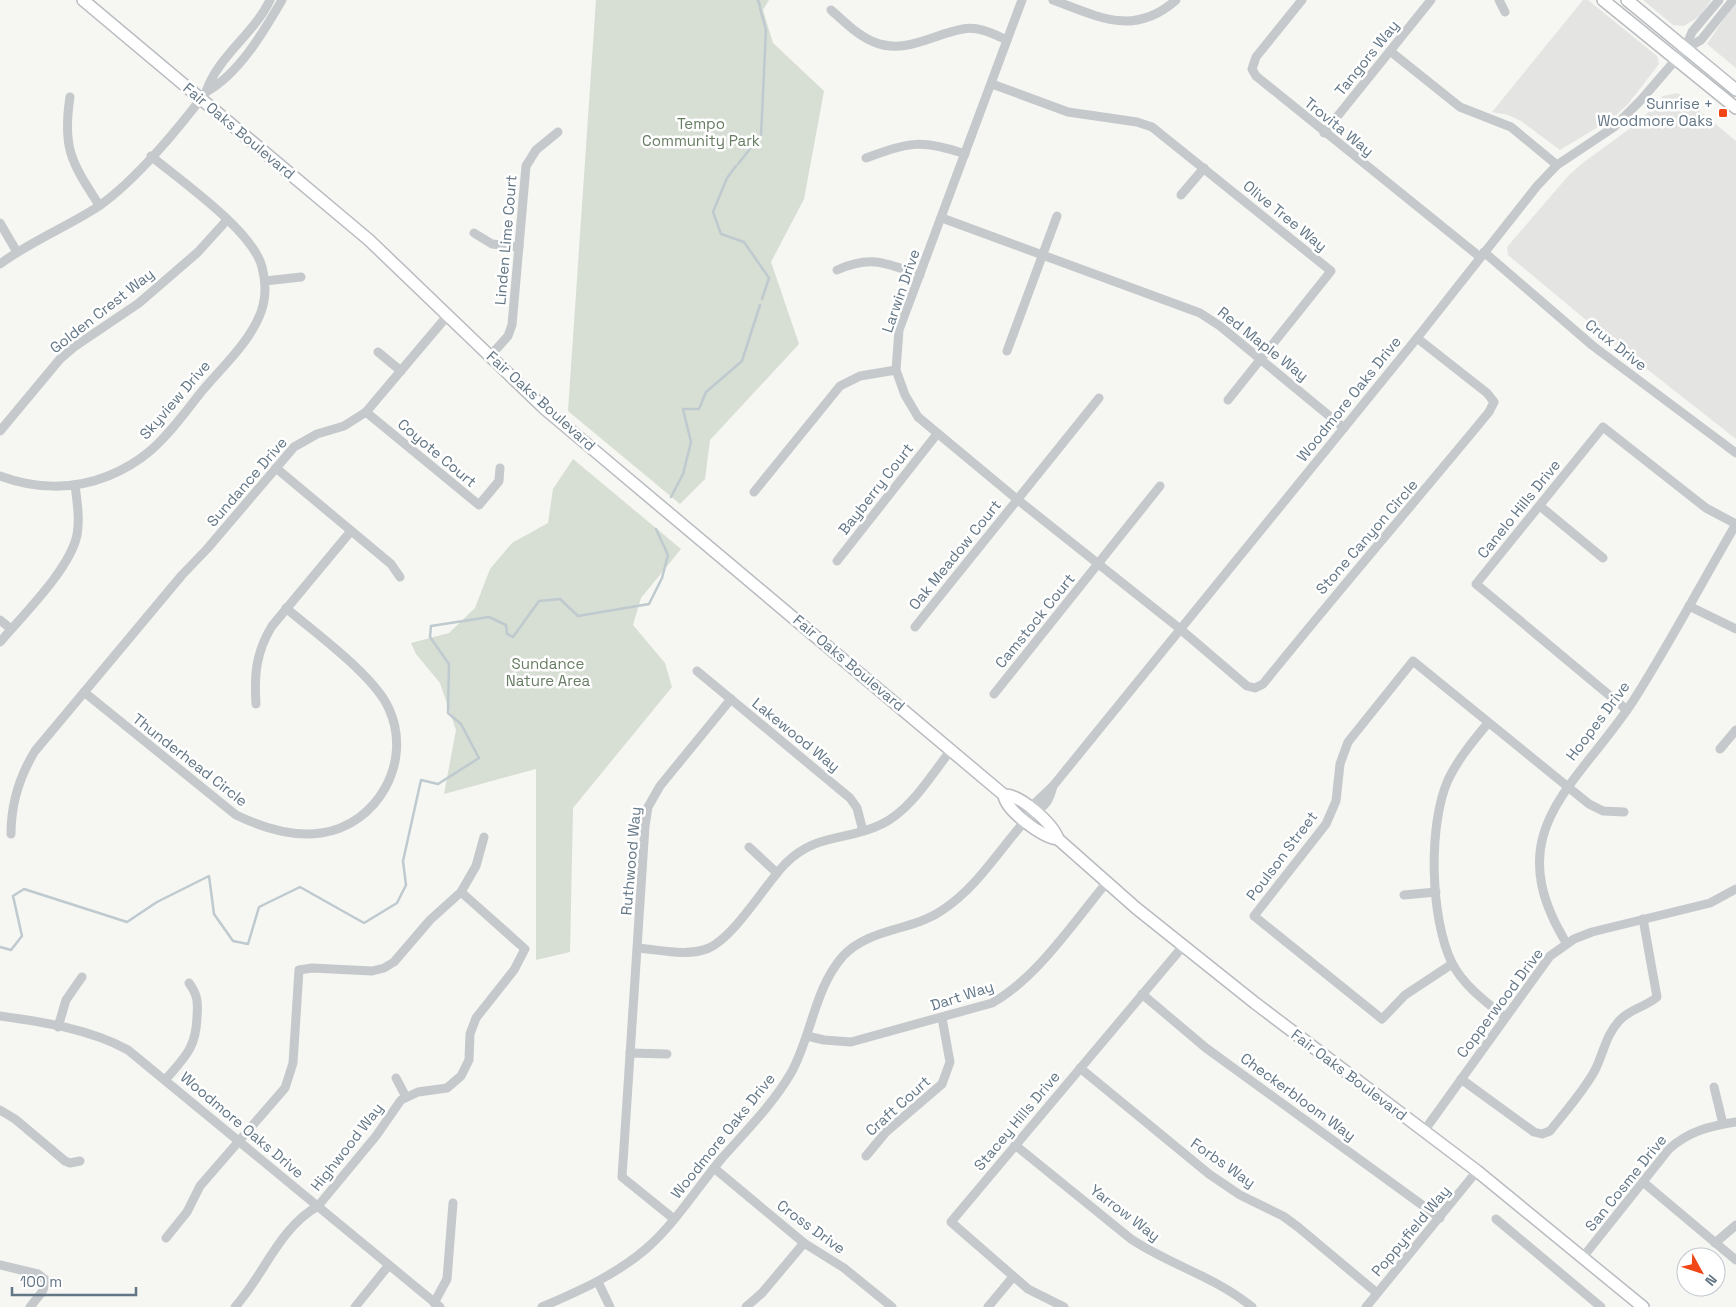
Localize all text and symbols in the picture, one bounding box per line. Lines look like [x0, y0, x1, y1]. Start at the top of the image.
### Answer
street label: Tangors Way [1330, 16, 1403, 99]
street label: Fair Oaks Boulevard [179, 78, 299, 183]
street label: Trovita Way [1301, 93, 1378, 160]
place label: Sunrise + Woodmore Oaks [1597, 94, 1713, 130]
marker: Sunrise + Woodmore Oaks [1717, 107, 1729, 119]
park label: Tempo Community Park [642, 114, 760, 150]
street label: Linden Lime Court [490, 174, 521, 306]
street label: Olive Tree Way [1239, 176, 1331, 255]
street label: Larwin Drive [877, 246, 924, 335]
street label: Golden Crest Way [46, 264, 158, 357]
street label: Red Maple Way [1214, 302, 1313, 385]
street label: Crux Drive [1582, 315, 1651, 375]
street label: Woodmore Oaks Drive [1292, 332, 1405, 465]
street label: Fair Oaks Boulevard [483, 347, 600, 455]
street label: Skyview Drive [135, 356, 214, 443]
street label: Coyote Court [394, 414, 481, 491]
street label: Sundance Drive [202, 433, 291, 530]
street label: Bayberry Court [834, 439, 917, 538]
street label: Canelo Hills Drive [1473, 455, 1564, 562]
street label: Stone Canyon Circle [1312, 475, 1422, 598]
street label: Oak Meadow Court [904, 496, 1005, 614]
street label: Camstock Court [991, 569, 1079, 672]
street label: Fair Oaks Boulevard [789, 610, 909, 715]
park label: Sundance Nature Area [506, 654, 591, 690]
street label: Hoopes Drive [1562, 677, 1634, 764]
street label: Lakewood Way [749, 693, 844, 776]
street label: Thunderhead Circle [129, 709, 252, 810]
street label: Ruthwood Way [616, 806, 645, 916]
street label: Poulson Street [1242, 807, 1321, 904]
street label: Copperwood Drive [1452, 944, 1547, 1061]
street label: Dart Way [928, 976, 996, 1015]
street label: Fair Oaks Boulevard [1288, 1025, 1411, 1124]
street label: Checkerbloom Way [1237, 1048, 1360, 1145]
street label: Woodmore Oaks Drive [177, 1067, 308, 1182]
street label: Stacey Hills Drive [970, 1067, 1064, 1174]
street label: Woodmore Oaks Drive [666, 1069, 779, 1202]
street label: Craft Court [861, 1071, 934, 1140]
street label: Highwood Way [306, 1099, 387, 1195]
street label: San Cosme Drive [1581, 1130, 1671, 1235]
street label: Forbs Way [1187, 1133, 1259, 1192]
street label: Yarrow Way [1086, 1180, 1164, 1245]
street label: Poppyfield Way [1367, 1181, 1454, 1280]
street label: Cross Drive [773, 1195, 849, 1258]
north arrow [1676, 1247, 1726, 1297]
scale bar [12, 1264, 136, 1296]
text: N [1701, 1271, 1721, 1290]
text: 100 m [20, 1272, 62, 1291]

